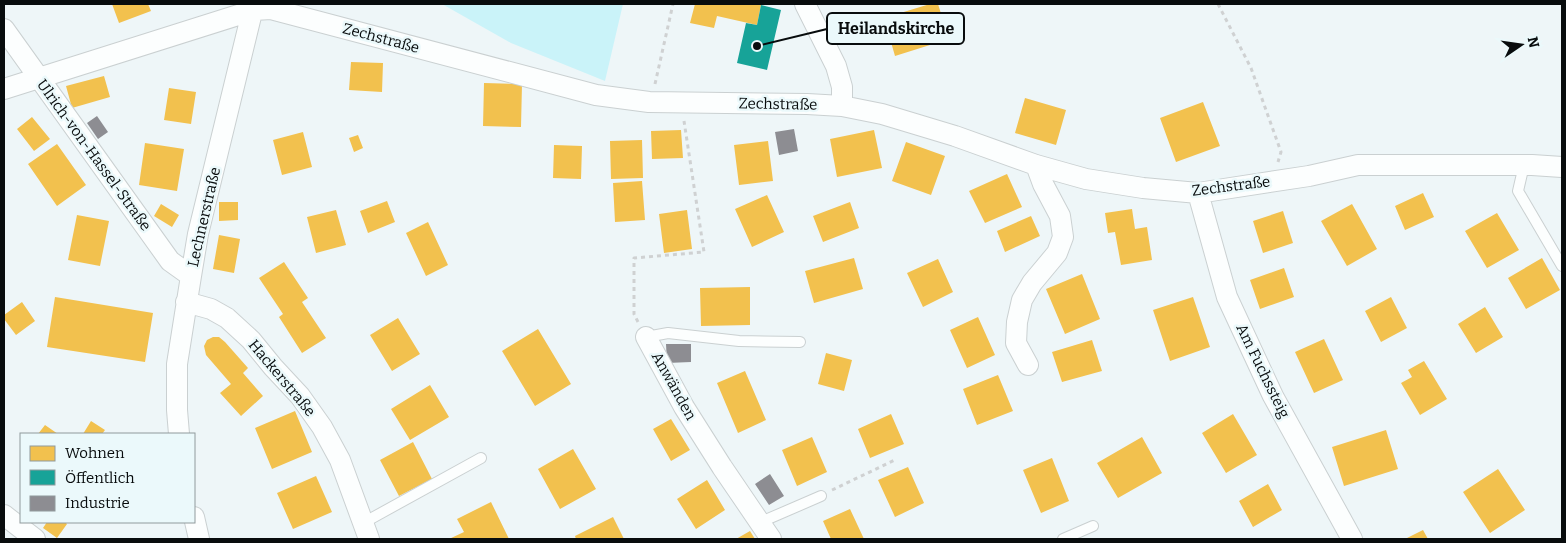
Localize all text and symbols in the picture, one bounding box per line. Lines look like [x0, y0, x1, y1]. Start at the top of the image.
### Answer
callout: Heilandskirche [827, 13, 964, 44]
street label: Zechstraße [341, 19, 421, 57]
text: Heilandskirche [838, 19, 955, 38]
north arrow [1496, 20, 1546, 70]
text: N [1524, 35, 1543, 50]
street label: Ulrich-von-Hassel-Straße [33, 76, 155, 234]
street label: Zechstraße [738, 94, 818, 114]
street label: Lechnerstraße [184, 165, 224, 269]
street label: Zechstraße [1191, 172, 1271, 200]
street label: Am Fuchssteig [1232, 321, 1294, 421]
street label: Hackerstraße [245, 336, 319, 420]
street label: Anwänden [648, 349, 700, 424]
legend [20, 433, 195, 523]
text: Wohnen [65, 444, 125, 462]
text: Öffentlich [65, 469, 135, 487]
text: Industrie [65, 494, 130, 512]

